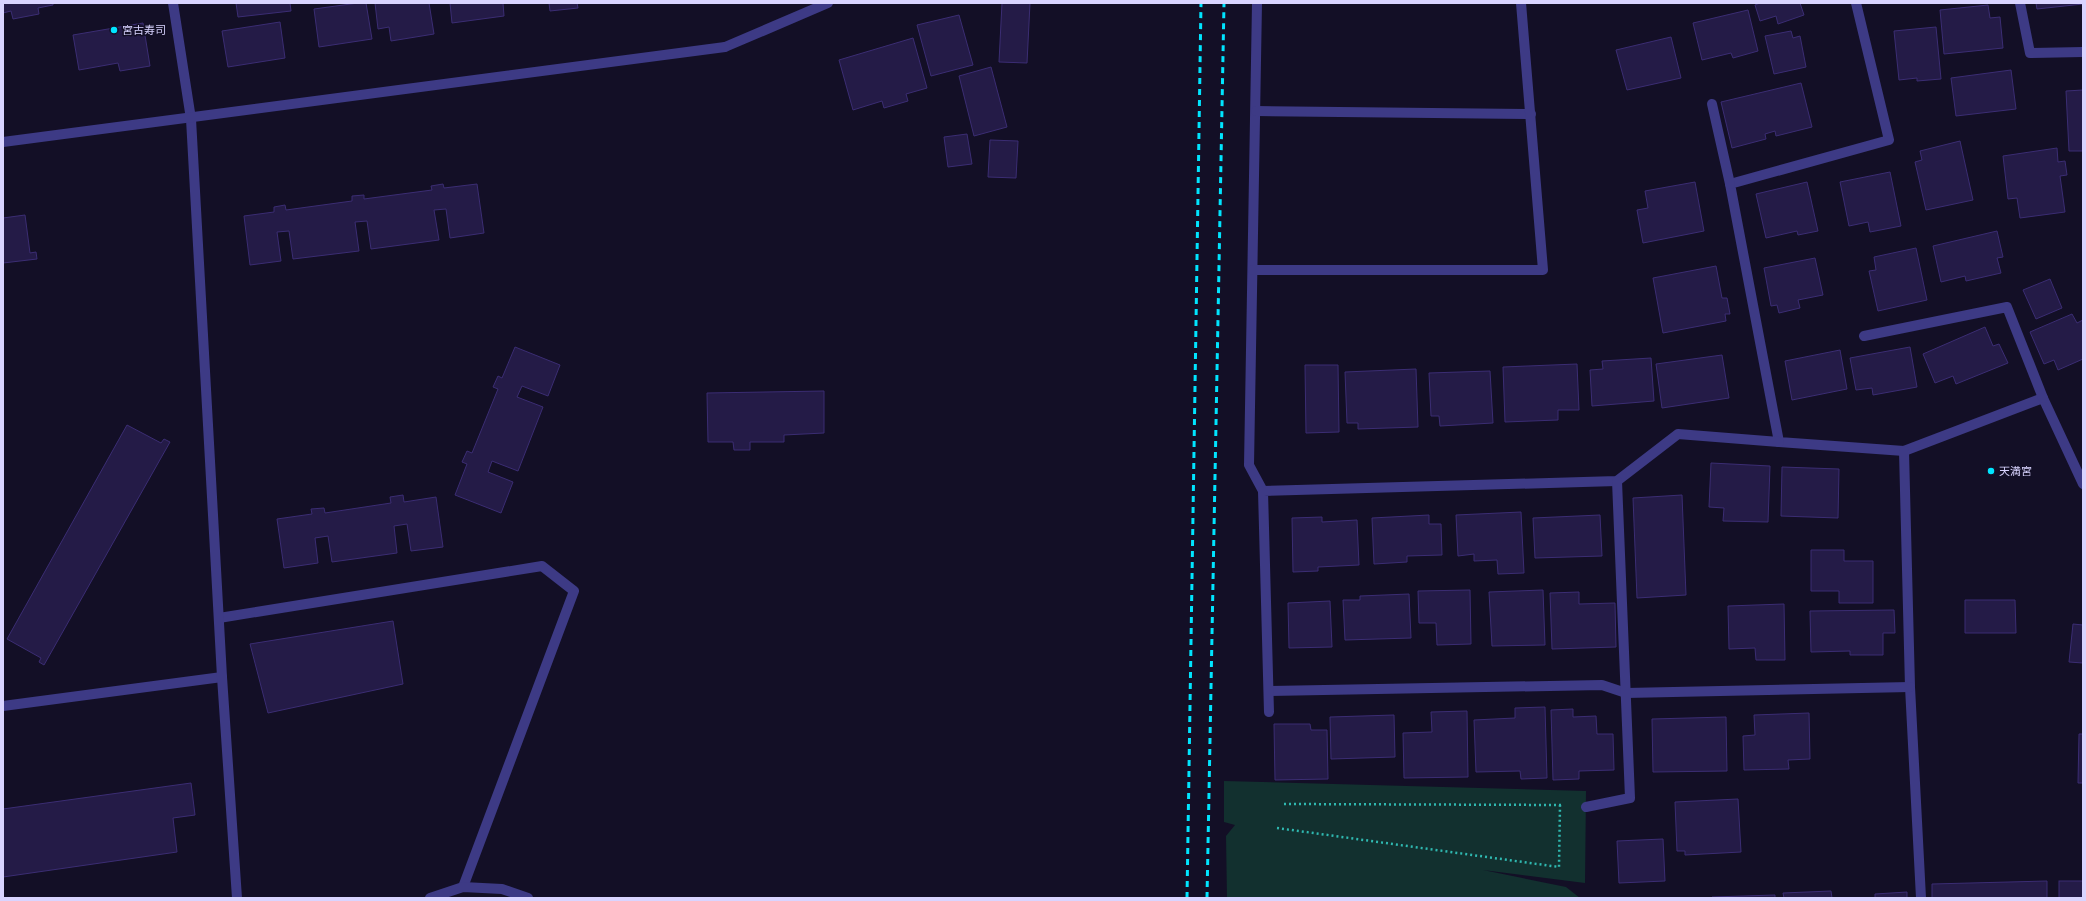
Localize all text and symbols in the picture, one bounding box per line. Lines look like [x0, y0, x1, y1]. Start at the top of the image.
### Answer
place label: 宮古寿司 [122, 23, 166, 37]
marker: 宮古寿司 [109, 25, 119, 35]
place label: 天満宮 [1999, 464, 2032, 478]
marker: 天満宮 [1986, 466, 1996, 476]

